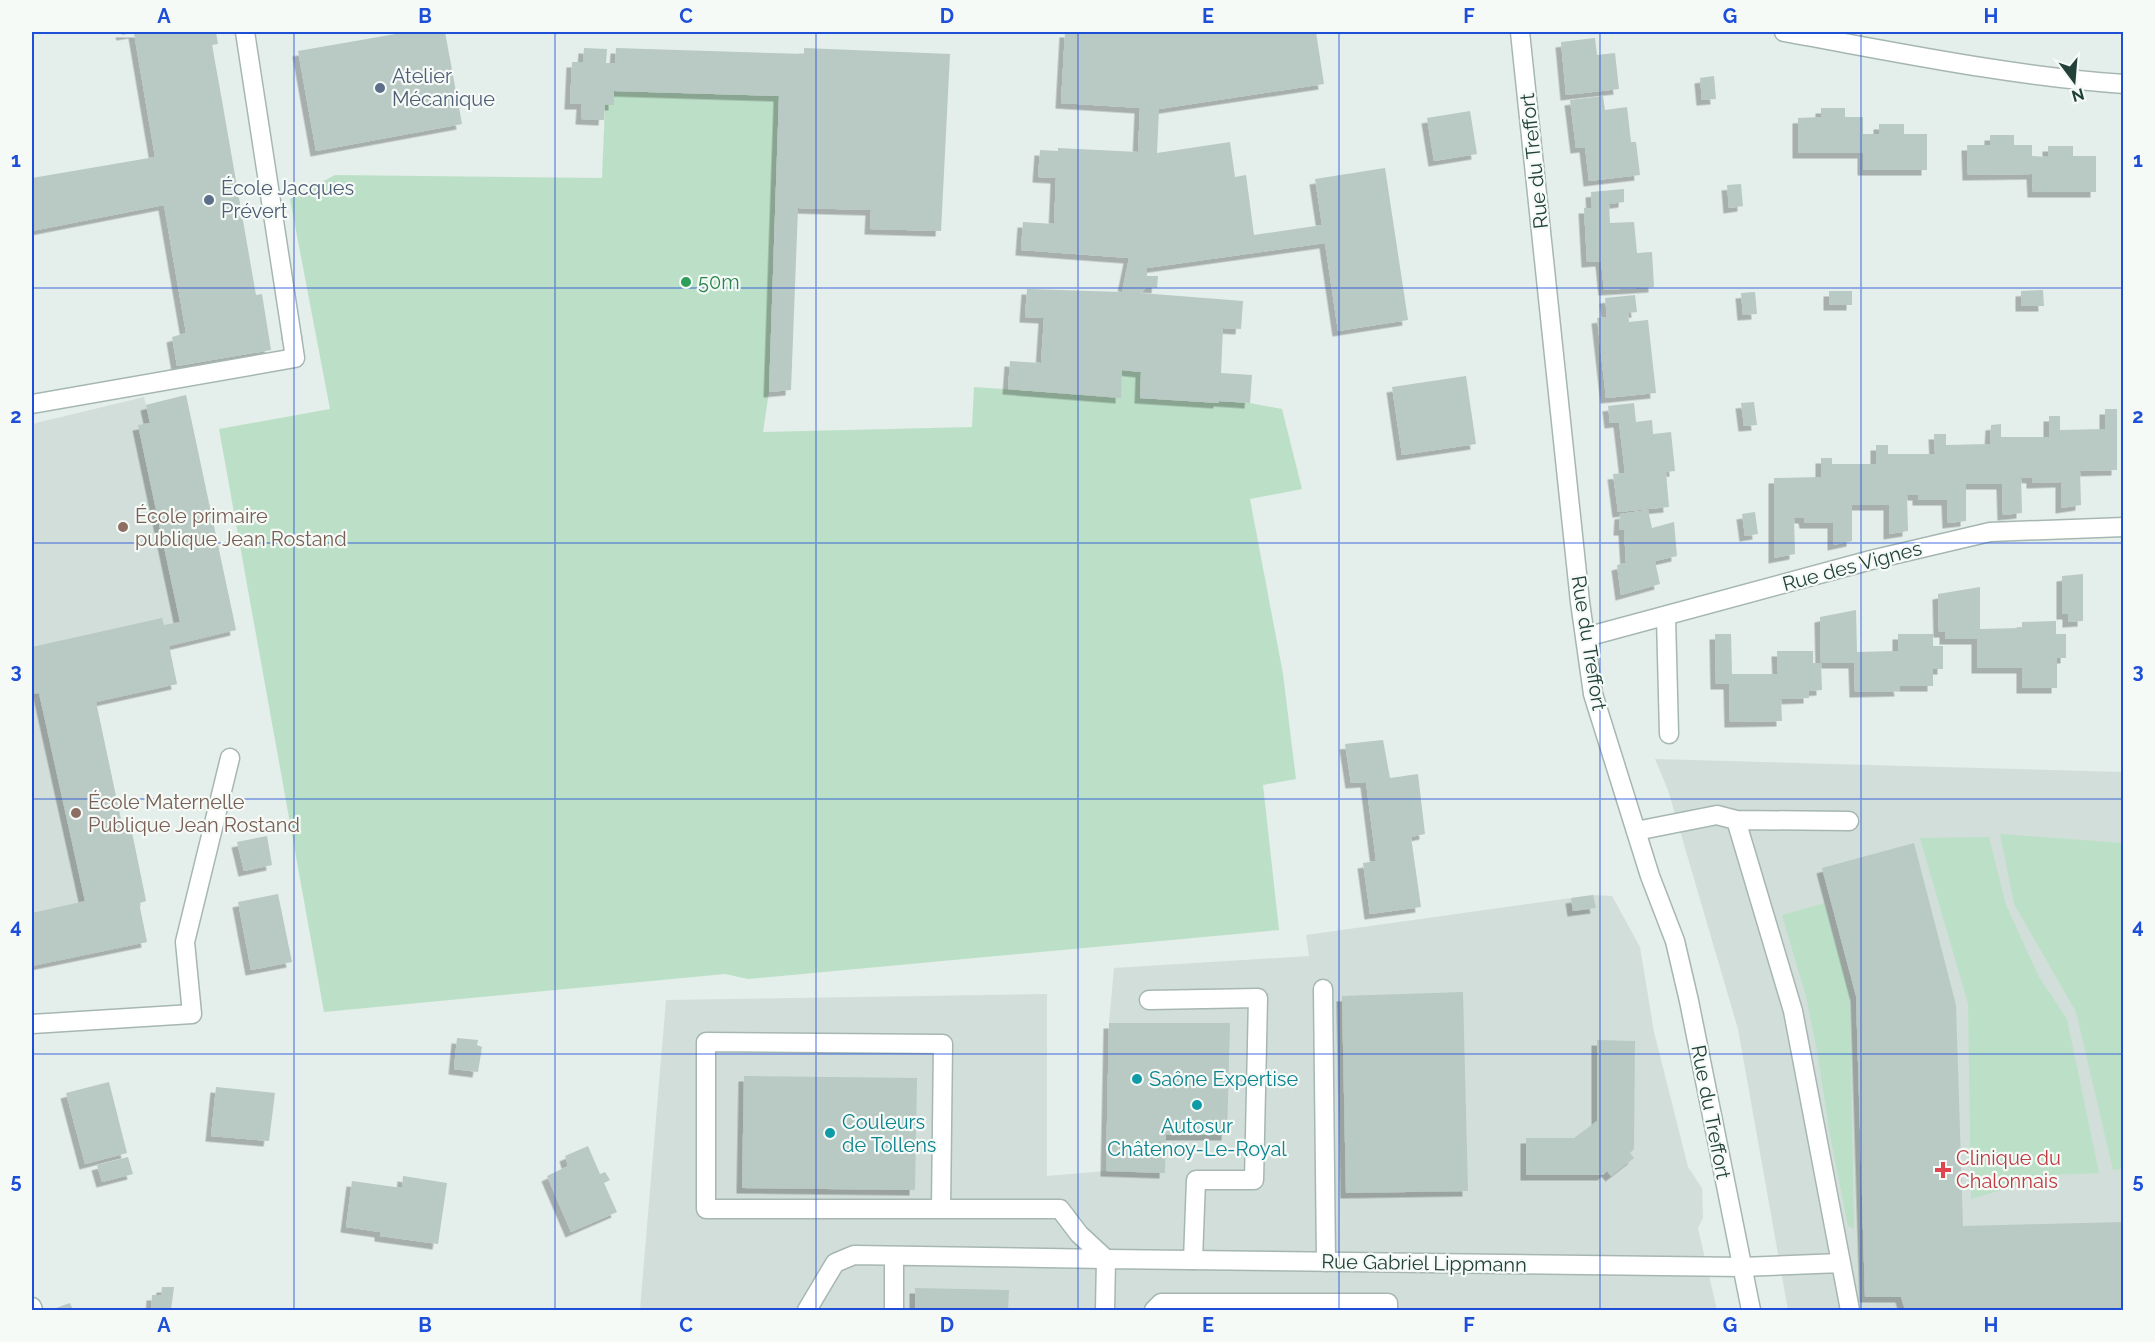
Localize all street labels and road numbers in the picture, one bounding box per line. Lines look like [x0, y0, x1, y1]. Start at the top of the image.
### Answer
street label: Rue du Treffort [1515, 92, 1553, 230]
street label: Rue des Vignes [1780, 536, 1924, 596]
street label: Rue du Treffort [1566, 574, 1612, 712]
street label: Rue du Treffort [1686, 1043, 1736, 1181]
street label: Rue Gabriel Lippmann [1321, 1249, 1527, 1277]

